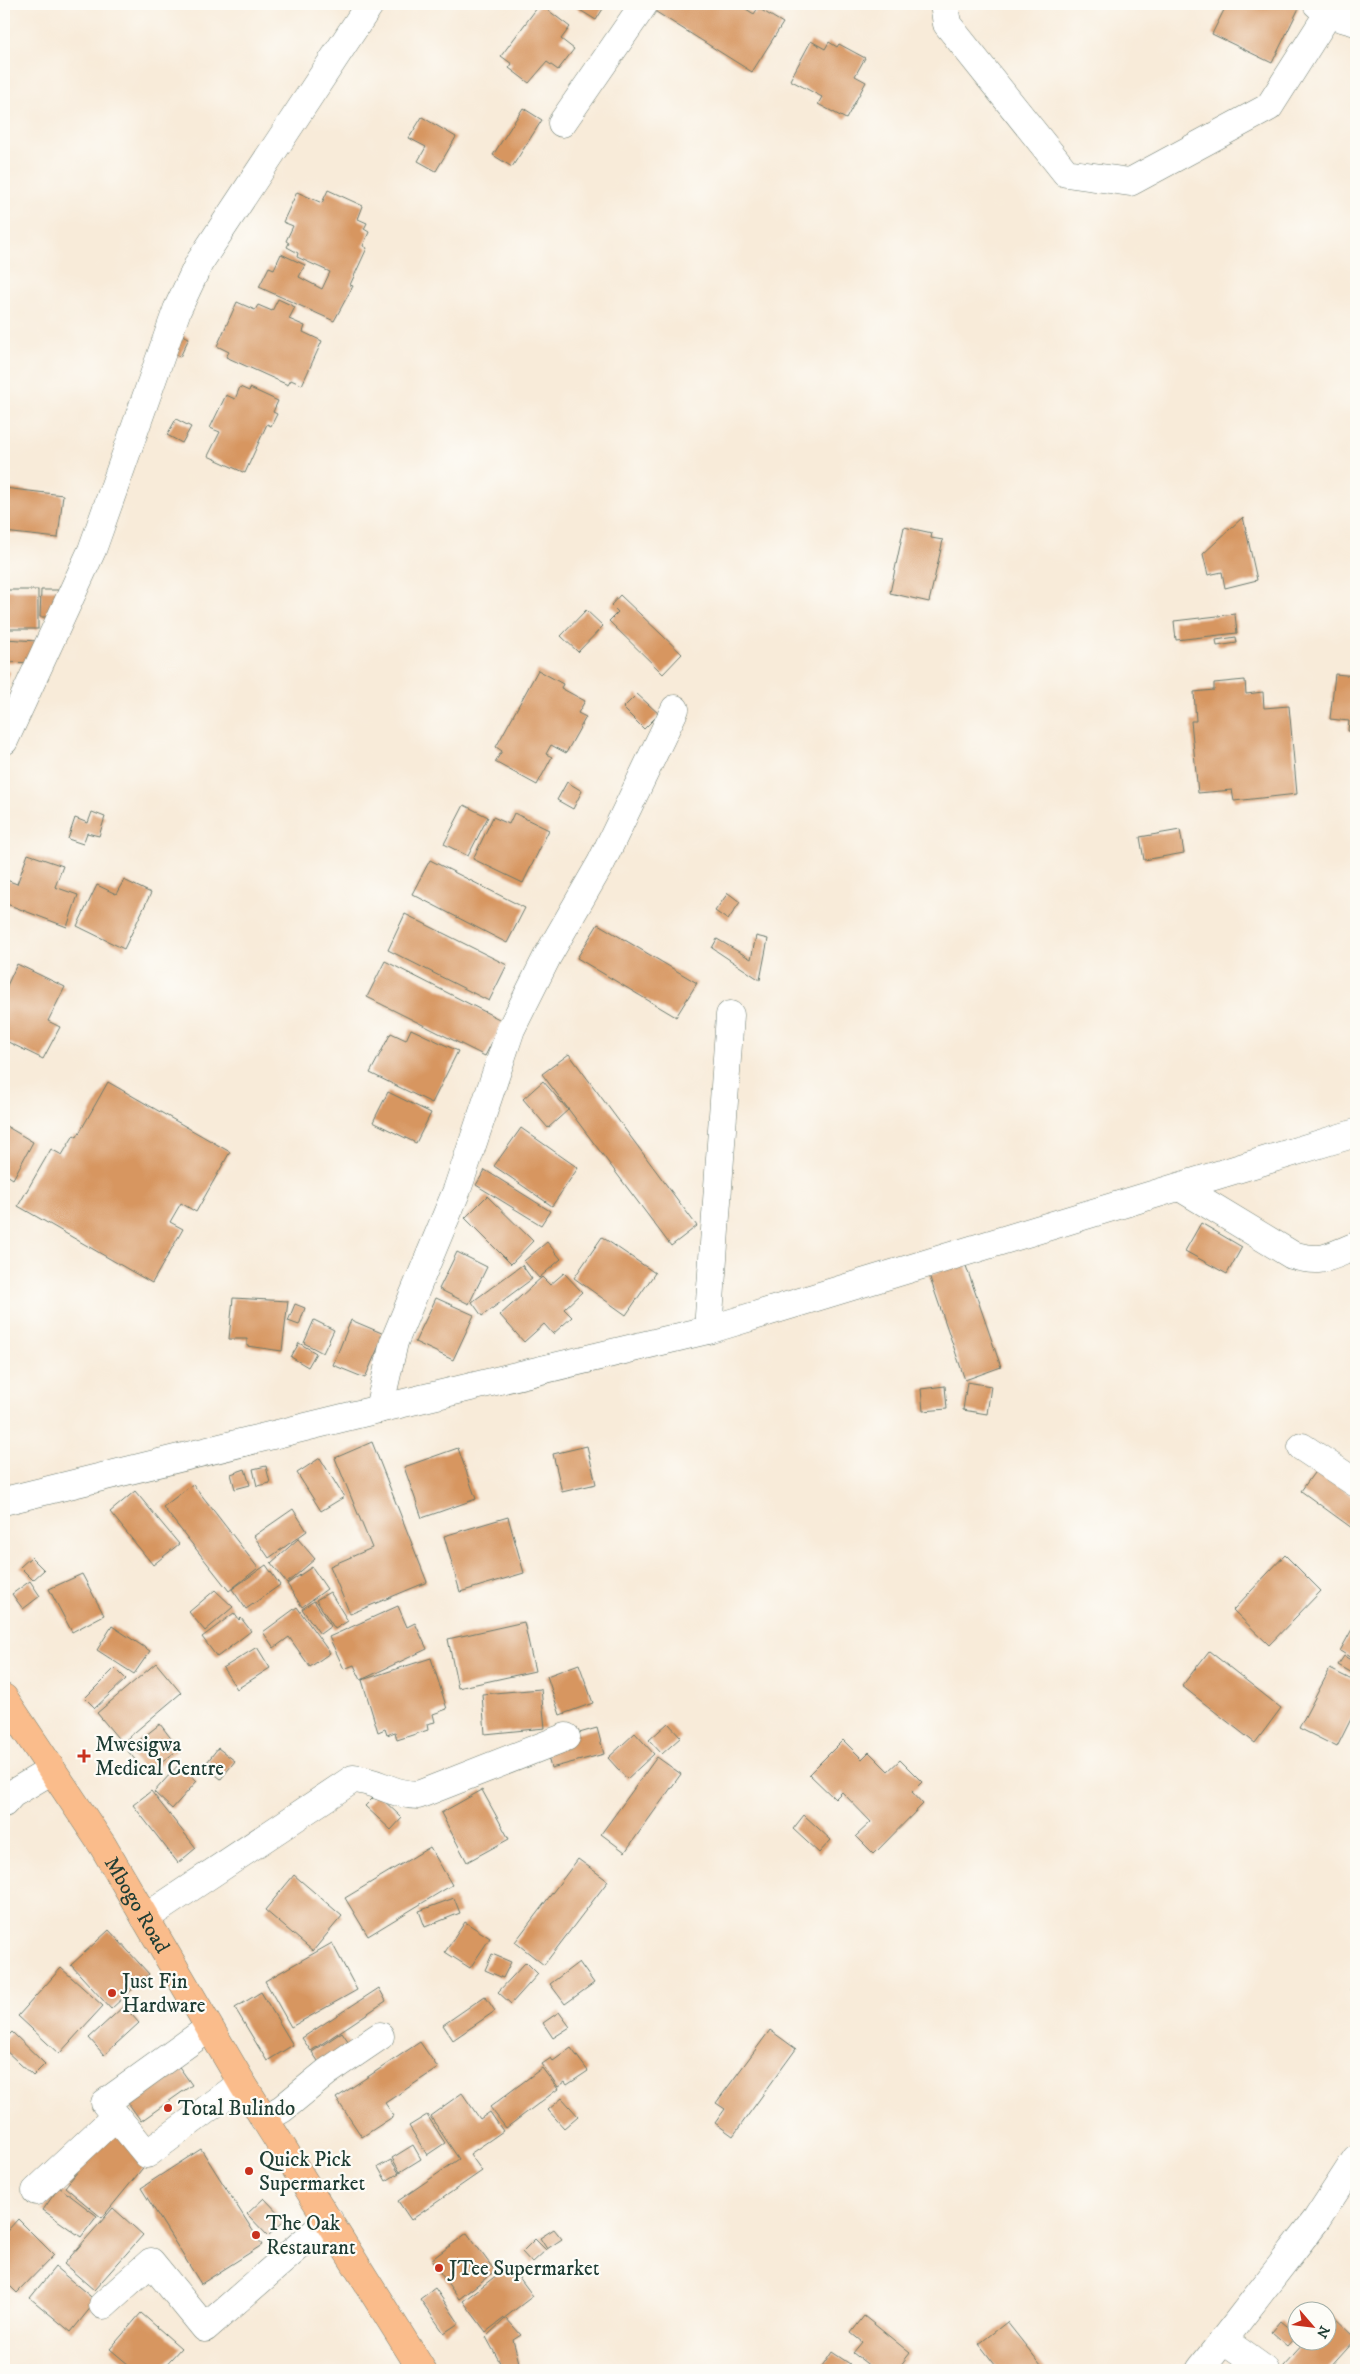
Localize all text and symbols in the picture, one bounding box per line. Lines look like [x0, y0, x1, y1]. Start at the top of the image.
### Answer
place label: Mwesigwa Medical Centre [95, 1732, 224, 1782]
marker: Mwesigwa Medical Centre [77, 1749, 91, 1763]
street label: Mbogo Road [98, 1852, 175, 1959]
place label: Just Fin Hardware [120, 1969, 206, 2019]
marker: Just Fin Hardware [106, 1987, 118, 1999]
place label: Total Bulindo [178, 2096, 295, 2122]
marker: Total Bulindo [162, 2102, 174, 2114]
place label: Quick Pick Supermarket [259, 2147, 366, 2197]
marker: Quick Pick Supermarket [243, 2165, 255, 2177]
place label: The Oak Restaurant [266, 2211, 356, 2261]
marker: The Oak Restaurant [250, 2229, 262, 2241]
place label: JTee Supermarket [447, 2256, 600, 2282]
marker: JTee Supermarket [433, 2262, 445, 2274]
north arrow [1288, 2302, 1338, 2352]
text: N [1312, 2322, 1333, 2341]

